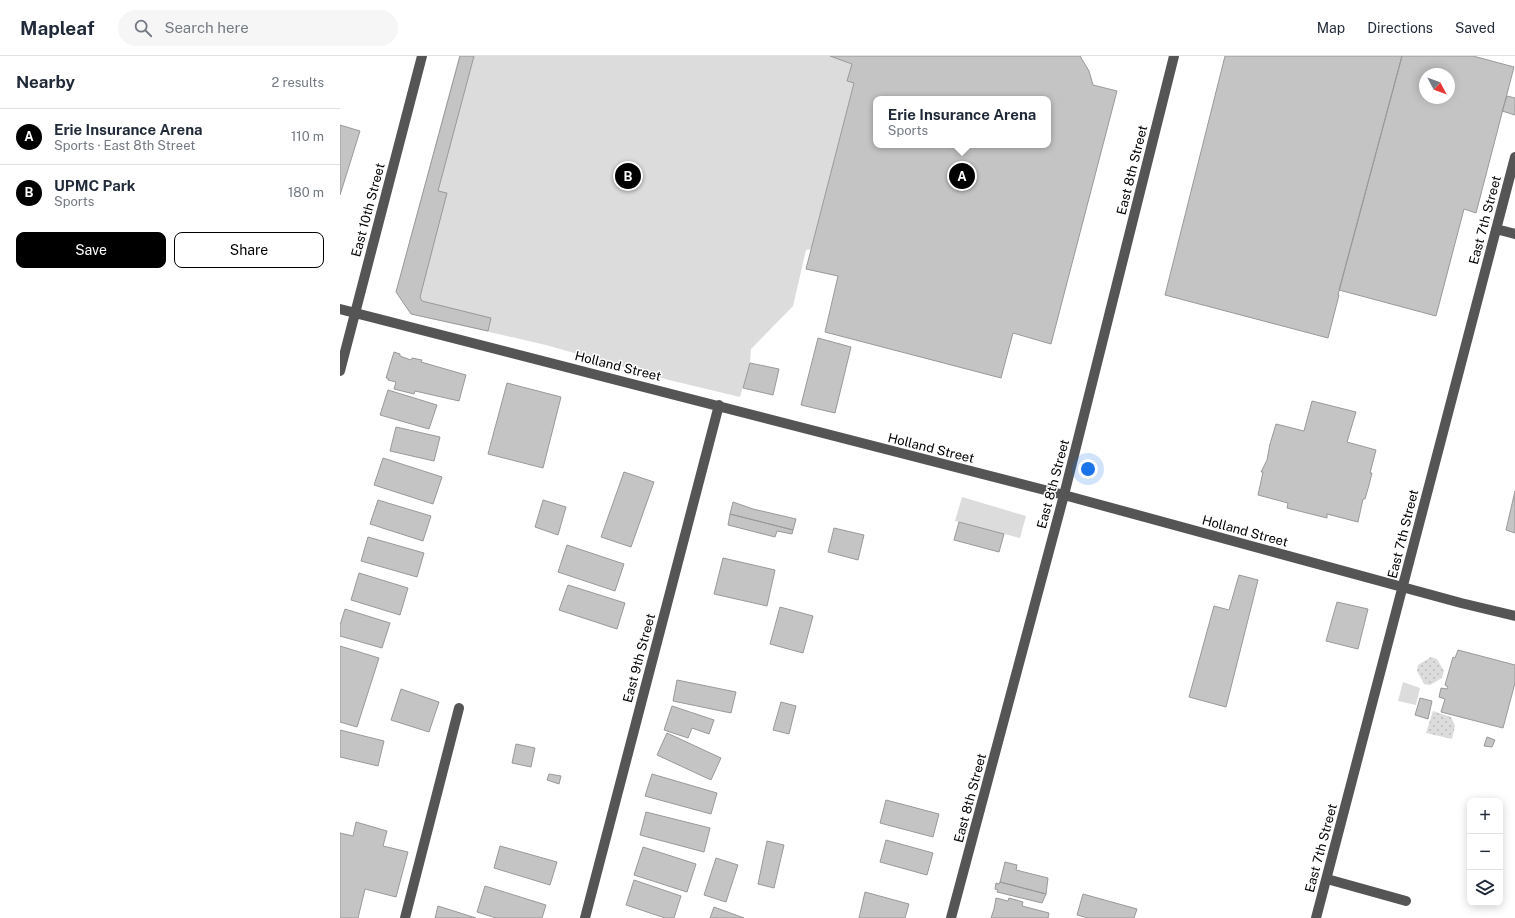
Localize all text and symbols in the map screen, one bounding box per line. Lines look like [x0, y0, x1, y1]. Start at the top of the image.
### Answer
search box [118, 10, 398, 46]
text: Mapleaf [20, 17, 94, 39]
icon: search [132, 17, 154, 39]
text: Search here [164, 19, 249, 36]
text: Map [1317, 20, 1345, 36]
text: Directions [1367, 20, 1433, 36]
text: Saved [1455, 20, 1495, 36]
north arrow [1419, 68, 1455, 104]
text: Nearby [16, 72, 75, 92]
text: 2 results [272, 75, 324, 90]
popup [873, 96, 1051, 148]
text: Erie Insurance Arena [888, 106, 1036, 123]
text: Erie Insurance Arena [54, 121, 203, 138]
text: Sports [888, 123, 928, 138]
street label: East 8th Street [1114, 124, 1150, 216]
text: A [24, 129, 34, 144]
text: 110 m [291, 129, 324, 144]
text: Sports · East 8th Street [54, 138, 195, 153]
street label: East 10th Street [348, 161, 388, 259]
pin: B [615, 161, 641, 191]
pin: A [949, 161, 975, 191]
street label: East 7th Street [1466, 174, 1504, 266]
text: UPMC Park [54, 177, 136, 194]
text: B [25, 185, 33, 200]
text: 180 m [288, 185, 324, 200]
text: Sports [54, 194, 94, 209]
button: Save [16, 232, 166, 268]
button: Share [174, 232, 324, 268]
street label: Holland Street [573, 348, 663, 384]
street label: Holland Street [886, 430, 976, 466]
street label: East 8th Street [1034, 438, 1072, 530]
your location [1078, 459, 1098, 479]
street label: East 7th Street [1385, 488, 1421, 580]
street label: Holland Street [1200, 512, 1290, 550]
street label: East 9th Street [620, 612, 658, 704]
street label: East 8th Street [951, 752, 989, 844]
map controls [1467, 798, 1503, 906]
button: + [1467, 798, 1503, 834]
street label: East 7th Street [1302, 802, 1340, 894]
button: − [1467, 834, 1503, 870]
button: layers [1467, 870, 1503, 906]

